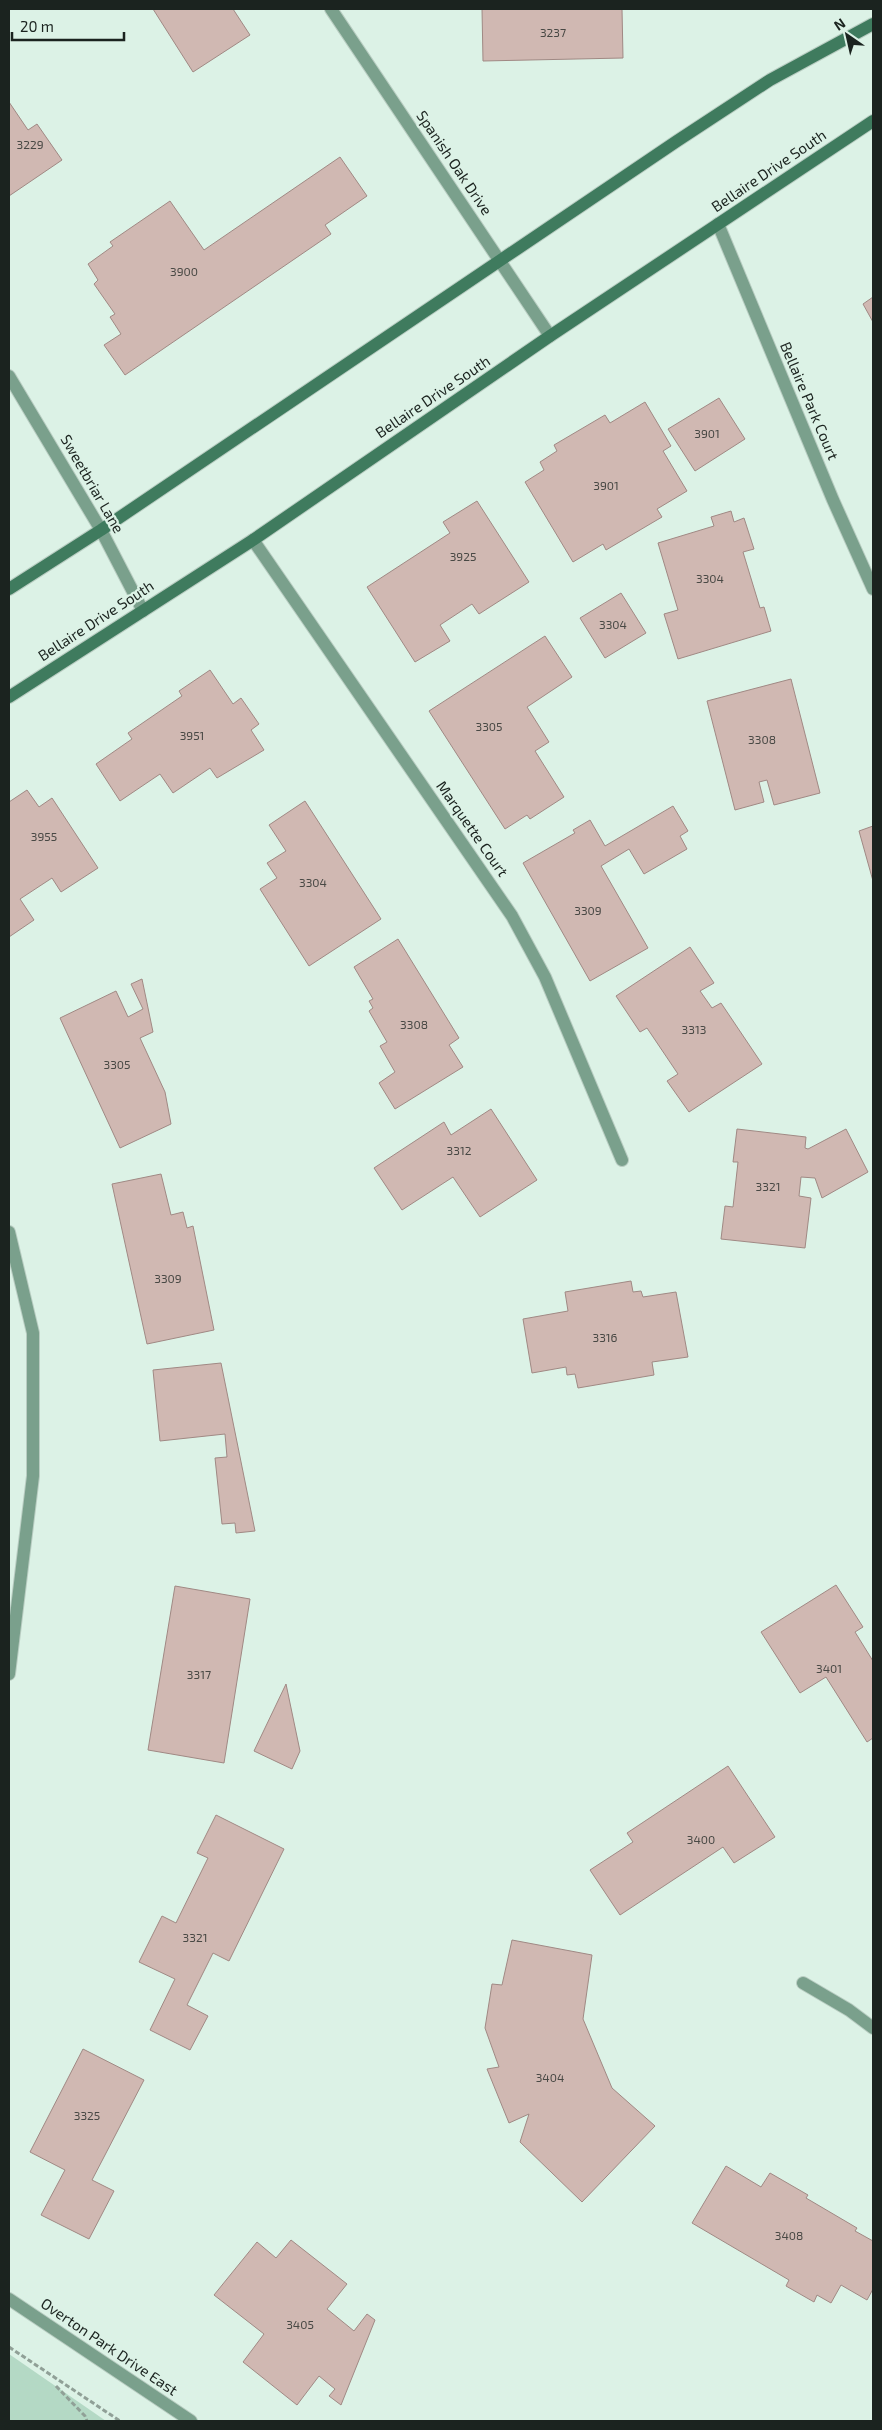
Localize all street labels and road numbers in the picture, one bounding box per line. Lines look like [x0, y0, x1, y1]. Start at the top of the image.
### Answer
street label: Spanish Oak Drive [413, 107, 496, 218]
street label: Bellaire Drive South [708, 125, 829, 215]
street label: Bellaire Park Court [777, 339, 843, 463]
street label: Bellaire Drive South [372, 351, 493, 441]
street label: Sweetbriar Lane [57, 431, 128, 536]
street label: Bellaire Drive South [34, 576, 157, 664]
street label: Marquette Court [433, 777, 513, 880]
street label: Overton Park Drive East [38, 2294, 182, 2399]

